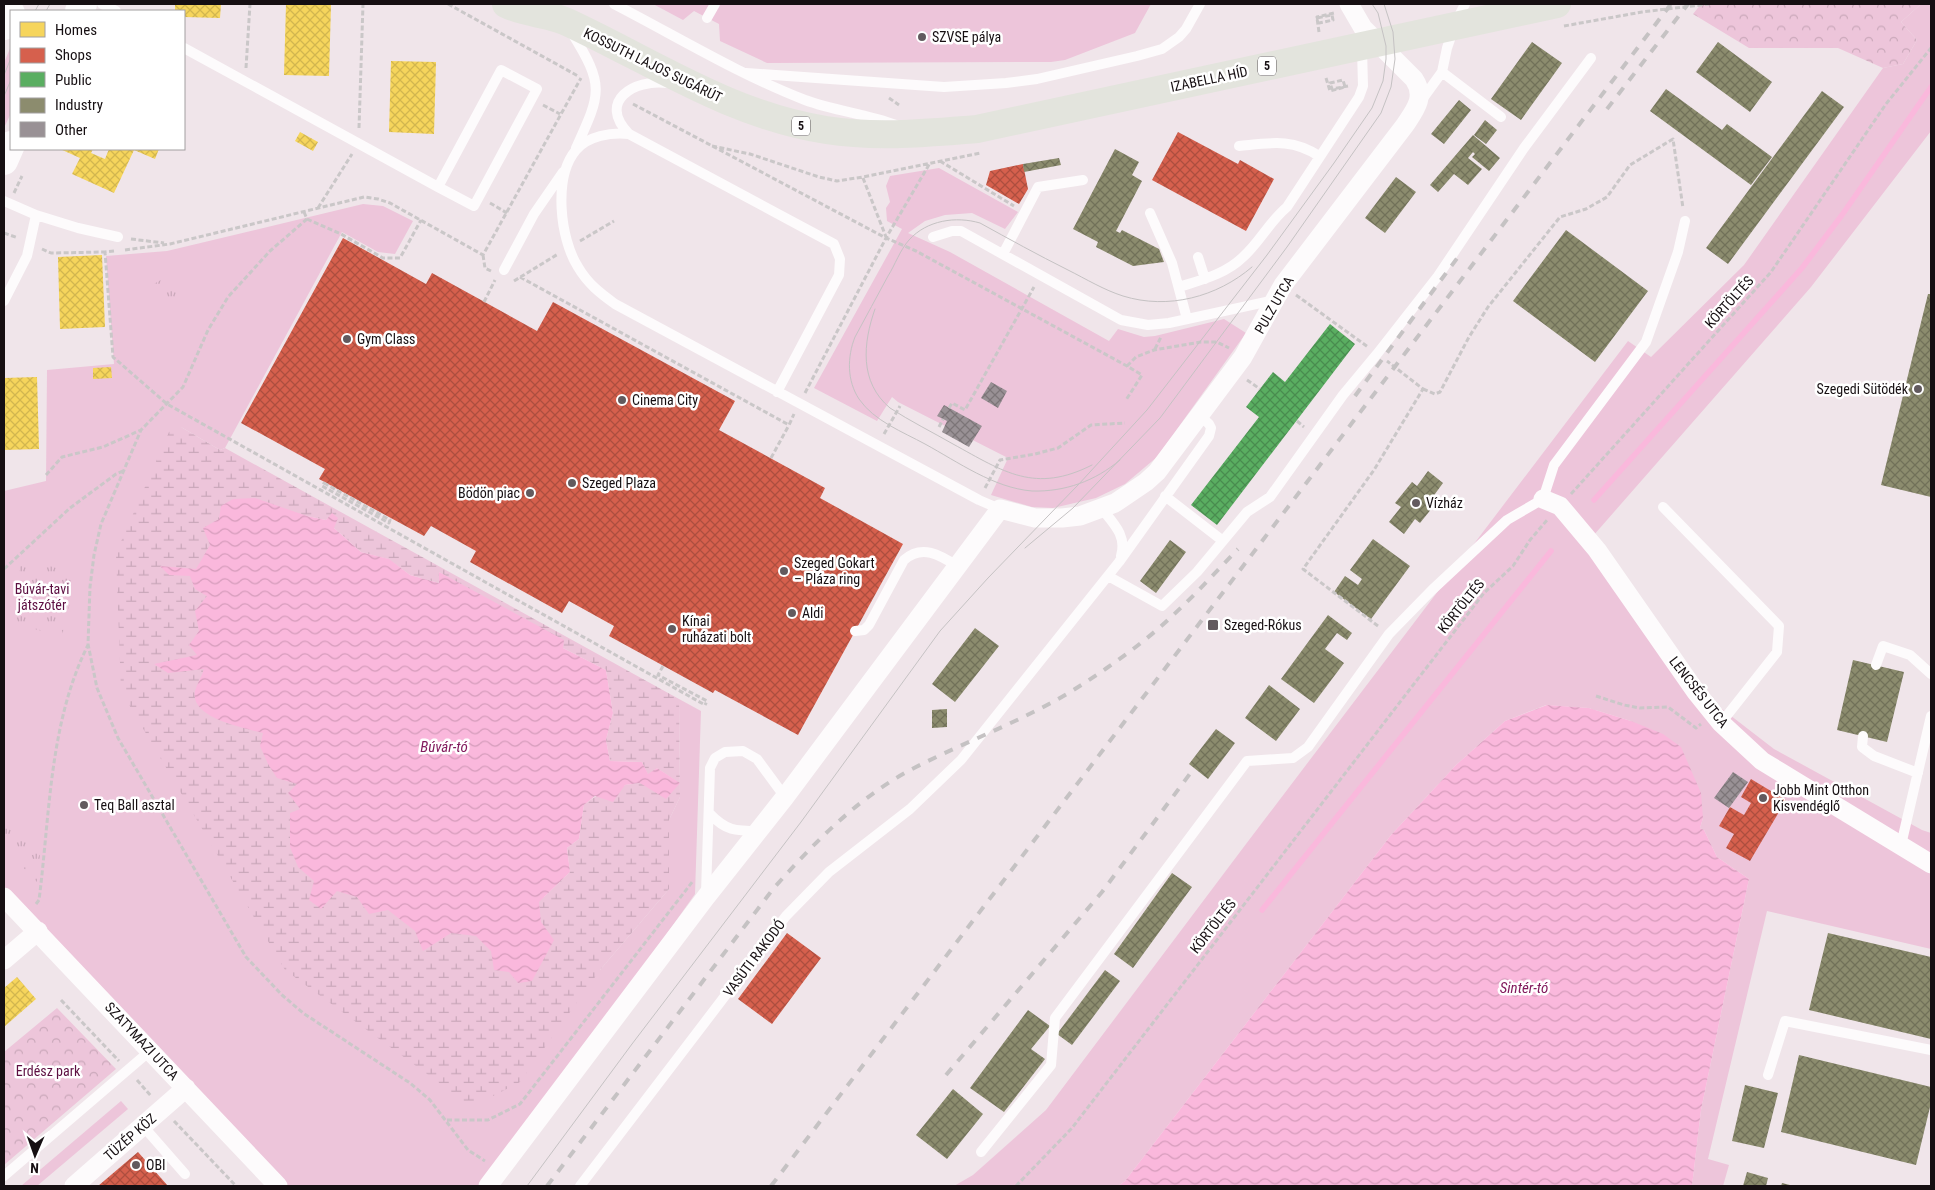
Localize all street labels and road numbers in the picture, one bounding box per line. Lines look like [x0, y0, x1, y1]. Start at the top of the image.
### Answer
street label: KOSSUTH LAJOS SUGÁRÚT [581, 24, 725, 105]
road number: 5 [1258, 56, 1276, 76]
street label: IZABELLA HÍD [1169, 62, 1249, 95]
road number: 5 [792, 116, 810, 136]
street label: KÖRTÖLTÉS [1701, 272, 1757, 331]
street label: PULZ UTCA [1251, 273, 1297, 337]
street label: KÖRTÖLTÉS [1434, 575, 1488, 636]
street label: LENCSÉS UTCA [1666, 653, 1733, 731]
street label: KÖRTÖLTÉS [1186, 895, 1239, 956]
street label: VASÚTI RAKODÓ [719, 916, 788, 1000]
street label: SZATYMAZI UTCA [102, 999, 182, 1083]
street label: TÜZÉP KÖZ [100, 1109, 159, 1164]

